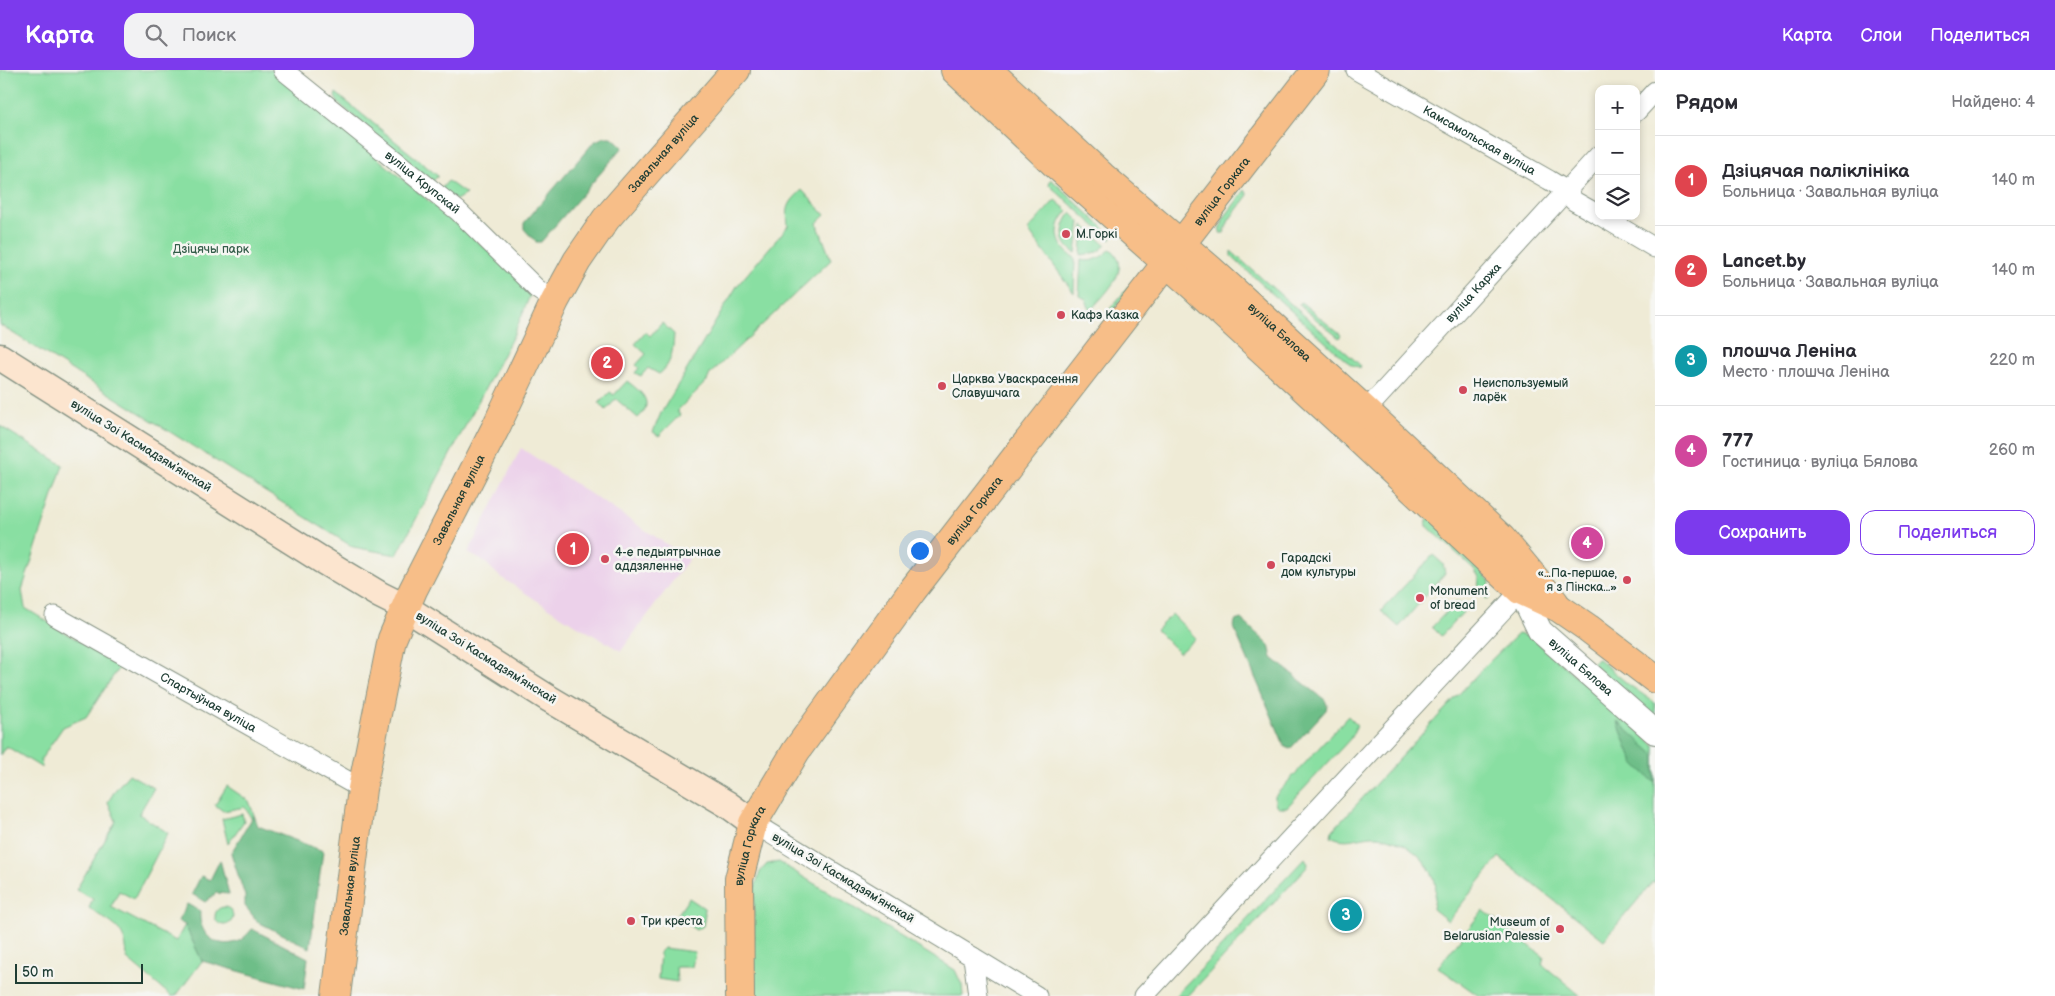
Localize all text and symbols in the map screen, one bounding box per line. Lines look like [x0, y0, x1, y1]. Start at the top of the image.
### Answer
search box [124, 13, 474, 58]
text: Карта [25, 21, 94, 50]
icon: search [142, 21, 170, 49]
text: Поиск [182, 24, 236, 47]
text: Карта [1782, 25, 1832, 46]
text: Слои [1860, 25, 1902, 46]
text: Поделиться [1930, 25, 2030, 46]
map controls [1595, 85, 1640, 220]
button: + [1595, 85, 1640, 130]
text: Рядом [1675, 90, 1738, 115]
text: Найдено: 4 [1951, 93, 2035, 112]
street label: Камсамольская вуліца [1420, 102, 1538, 178]
street label: Завальная вуліца [625, 111, 702, 196]
button: − [1595, 130, 1640, 175]
street label: вуліца Крупскай [382, 148, 463, 217]
street label: вуліца Горкага [1190, 154, 1253, 229]
text: Дзіцячая паліклініка [1722, 160, 1909, 183]
text: 1 [1688, 171, 1694, 190]
text: 140 m [1992, 171, 2035, 190]
button: layers [1595, 175, 1640, 220]
text: Больница · Завальная вуліца [1722, 183, 1939, 202]
place label: М.Горкі [1076, 227, 1117, 242]
marker: М.Горкі [1060, 228, 1072, 240]
park label: Дзіцячы парк [173, 242, 250, 257]
text: Lancet.by [1722, 250, 1806, 273]
street label: вуліца Каржа [1442, 260, 1504, 326]
text: 2 [1686, 261, 1696, 280]
text: 140 m [1992, 261, 2035, 280]
text: Больница · Завальная вуліца [1722, 273, 1939, 292]
street label: вуліца Бялова [1245, 300, 1314, 365]
place label: Кафэ Казка [1071, 308, 1139, 323]
marker: Кафэ Казка [1055, 309, 1067, 321]
text: плошча Леніна [1722, 340, 1856, 363]
pin: 2 [591, 344, 623, 382]
text: 3 [1686, 351, 1696, 370]
text: 220 m [1989, 351, 2035, 370]
text: Место · плошча Леніна [1722, 363, 1890, 382]
place label: Царква Уваскрасення Славушчага [952, 372, 1079, 401]
place label: Неиспользуемый ларёк [1473, 376, 1569, 405]
marker: Царква Уваскрасення Славушчага [936, 380, 948, 392]
marker: Неиспользуемый ларёк [1457, 384, 1469, 396]
street label: вуліца Зоі Касмадзямʼянскай [68, 396, 214, 496]
text: 777 [1722, 430, 1753, 453]
text: 4 [1686, 441, 1696, 460]
text: 260 m [1989, 441, 2035, 460]
street label: Завальная вуліца [430, 452, 488, 548]
text: Гостиница · вуліца Бялова [1722, 453, 1918, 472]
street label: вуліца Горкага [943, 473, 1006, 548]
button: Сохранить [1675, 510, 1850, 555]
button: Поделиться [1860, 510, 2035, 555]
pin: 4 [1571, 524, 1603, 562]
pin: 1 [557, 530, 589, 568]
your location [907, 538, 933, 564]
place label: 4-е педыятрычнае аддзяленне [615, 545, 721, 574]
place label: Гарадскі дом культуры [1281, 551, 1356, 580]
marker: 4-е педыятрычнае аддзяленне [599, 553, 611, 565]
marker: Гарадскі дом культуры [1265, 559, 1277, 571]
place label: «...Па-першае, я з Пінска...» [1538, 566, 1617, 595]
marker: «...Па-першае, я з Пінска...» [1621, 574, 1633, 586]
place label: Monument of bread [1430, 584, 1488, 613]
marker: Monument of bread [1414, 592, 1426, 604]
street label: вуліца Зоі Касмадзямʼянскай [413, 608, 559, 708]
street label: вуліца Бялова [1546, 635, 1616, 699]
street label: Спартыўная вуліца [158, 669, 259, 735]
street label: вуліца Горкага [731, 803, 769, 886]
street label: вуліца Зоі Касмадзямʼянскай [769, 830, 917, 926]
street label: Завальная вуліца [336, 835, 363, 936]
pin: 3 [1330, 896, 1362, 934]
place label: Три креста [641, 914, 703, 929]
marker: Три креста [625, 915, 637, 927]
place label: Museum of Belarusian Palessie [1443, 915, 1550, 944]
marker: Museum of Belarusian Palessie [1554, 923, 1566, 935]
scale bar [15, 961, 142, 984]
text: 50 m [22, 964, 54, 981]

